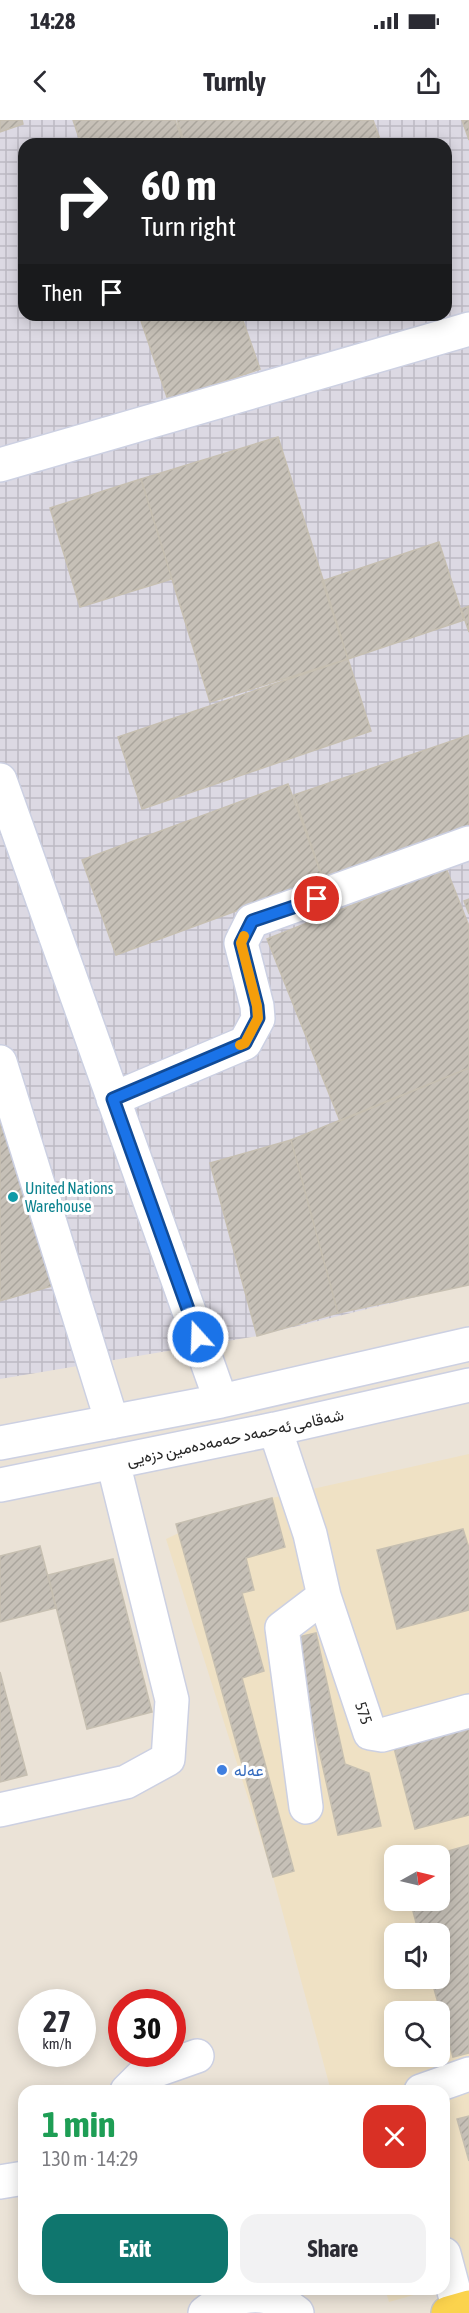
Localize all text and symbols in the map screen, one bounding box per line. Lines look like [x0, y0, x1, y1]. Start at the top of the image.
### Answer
text: 14:28 [30, 8, 75, 34]
icon: back [24, 65, 57, 98]
icon: share [412, 65, 445, 98]
text: Turnly [203, 66, 266, 97]
text: 60 m [141, 161, 216, 209]
icon: right [42, 162, 120, 240]
text: Turn right [141, 211, 236, 242]
icon: arrive [95, 276, 128, 309]
text: Then [42, 280, 83, 306]
pin [291, 873, 342, 924]
icon: arrive [300, 882, 333, 915]
place label: United Nations Warehouse [25, 1179, 114, 1215]
marker: United Nations Warehouse [6, 1190, 20, 1204]
position arrow [166, 1305, 230, 1369]
street label: شەقامی ئەحمەد حەمەدەمین دزەیی [125, 1405, 346, 1471]
street label: 575 [352, 1699, 376, 1727]
place label: عەلە [234, 1761, 264, 1779]
marker: عەلە [215, 1763, 229, 1777]
north arrow [384, 1845, 450, 1911]
map controls [384, 1845, 450, 2067]
button: sound [384, 1923, 450, 1989]
speed limit sign: 30 [108, 1989, 186, 2067]
button: search [384, 2001, 450, 2067]
text: 27 [43, 2004, 71, 2038]
text: km/h [42, 2035, 72, 2052]
text: 1 min [42, 2103, 116, 2145]
button: close [363, 2105, 426, 2168]
text: 130 m · 14:29 [42, 2147, 138, 2170]
button: Exit [42, 2214, 228, 2283]
button: Share [240, 2214, 426, 2283]

